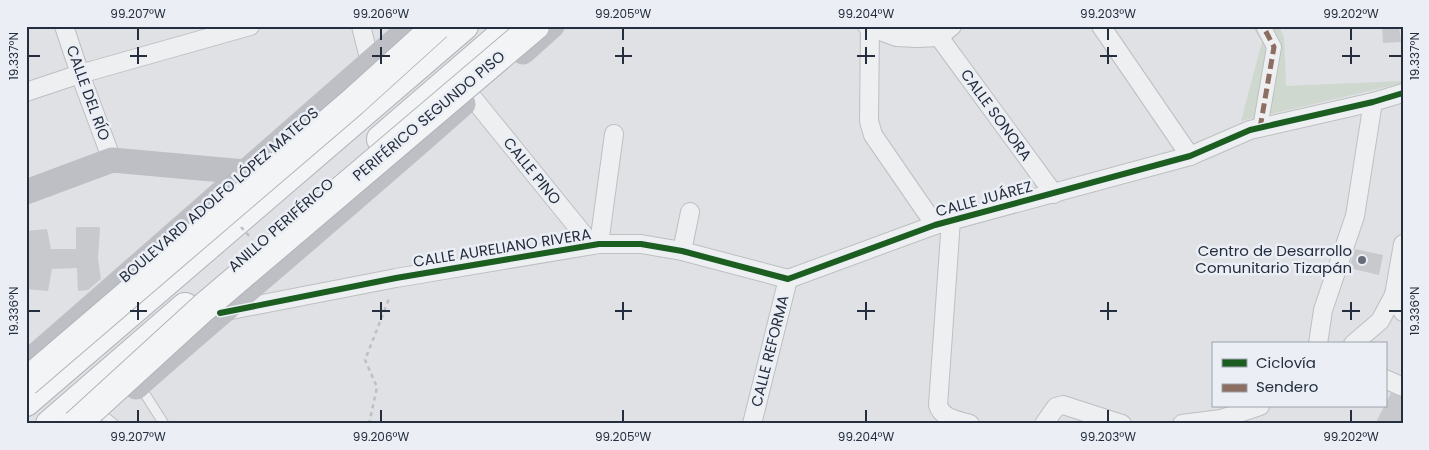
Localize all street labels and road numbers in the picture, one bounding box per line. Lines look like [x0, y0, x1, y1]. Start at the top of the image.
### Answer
street label: CALLE DEL RÍO [62, 42, 115, 143]
street label: PERIFÉRICO SEGUNDO PISO [348, 45, 509, 186]
street label: CALLE SONORA [956, 65, 1037, 165]
street label: BOULEVARD ADOLFO LÓPEZ MATEOS [114, 102, 323, 287]
street label: CALLE PINO [499, 133, 566, 209]
street label: ANILLO PERIFÉRICO [223, 173, 338, 276]
street label: CALLE JUÁREZ [933, 176, 1035, 222]
street label: CALLE AURELIANO RIVERA [411, 223, 592, 272]
street label: CALLE REFORMA [745, 293, 794, 409]

